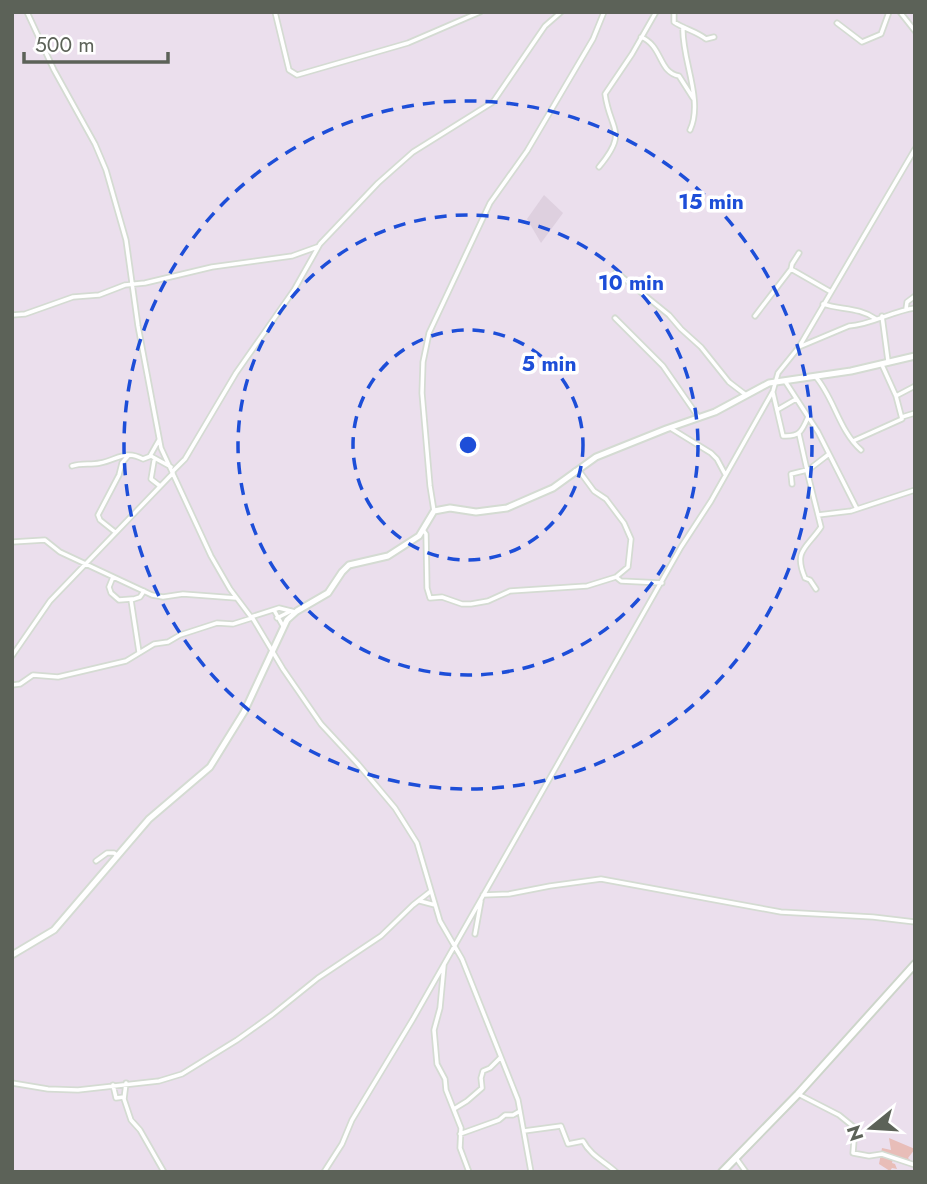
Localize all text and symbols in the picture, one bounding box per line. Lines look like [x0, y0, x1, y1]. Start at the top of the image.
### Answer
scale bar [24, 21, 168, 65]
text: 500 m [35, 30, 95, 60]
text: 15 min [678, 187, 744, 217]
text: 10 min [598, 268, 664, 298]
text: 5 min [522, 349, 576, 379]
centre of rings [456, 433, 480, 457]
north arrow [836, 1093, 906, 1163]
text: N [840, 1122, 870, 1144]

